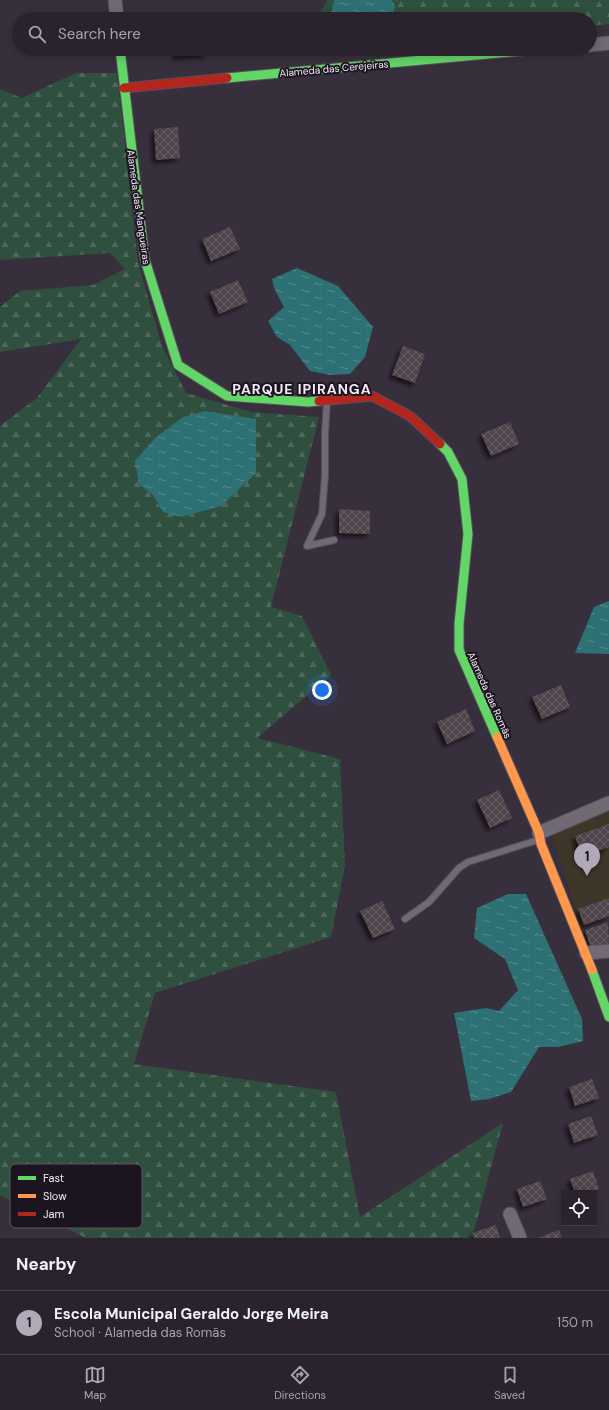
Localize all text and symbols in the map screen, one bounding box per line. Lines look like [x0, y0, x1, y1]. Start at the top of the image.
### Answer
search box [12, 12, 597, 56]
icon: search [26, 23, 48, 45]
text: Search here [58, 24, 141, 44]
street label: Alameda das Cerejeiras [279, 57, 389, 80]
street label: Alameda das Mangueiras [124, 149, 153, 265]
district label: PARQUE IPIRANGA [232, 380, 372, 398]
street label: Alameda das Romãs [465, 650, 515, 741]
your location [312, 680, 332, 700]
pin: 1 [574, 843, 600, 876]
legend [10, 1164, 142, 1228]
text: Fast [43, 1171, 64, 1185]
text: Slow [43, 1189, 67, 1203]
map controls [561, 1190, 597, 1226]
button: locate [561, 1190, 597, 1226]
text: Jam [43, 1207, 64, 1221]
text: Nearby [16, 1253, 76, 1275]
text: Escola Municipal Geraldo Jorge Meira [54, 1304, 328, 1324]
text: 1 [27, 1314, 31, 1331]
text: 150 m [557, 1314, 593, 1331]
text: School · Alameda das Romãs [54, 1324, 226, 1341]
tab: Map [84, 1364, 106, 1402]
tab: Directions [274, 1364, 326, 1402]
tab: Saved [494, 1364, 525, 1402]

